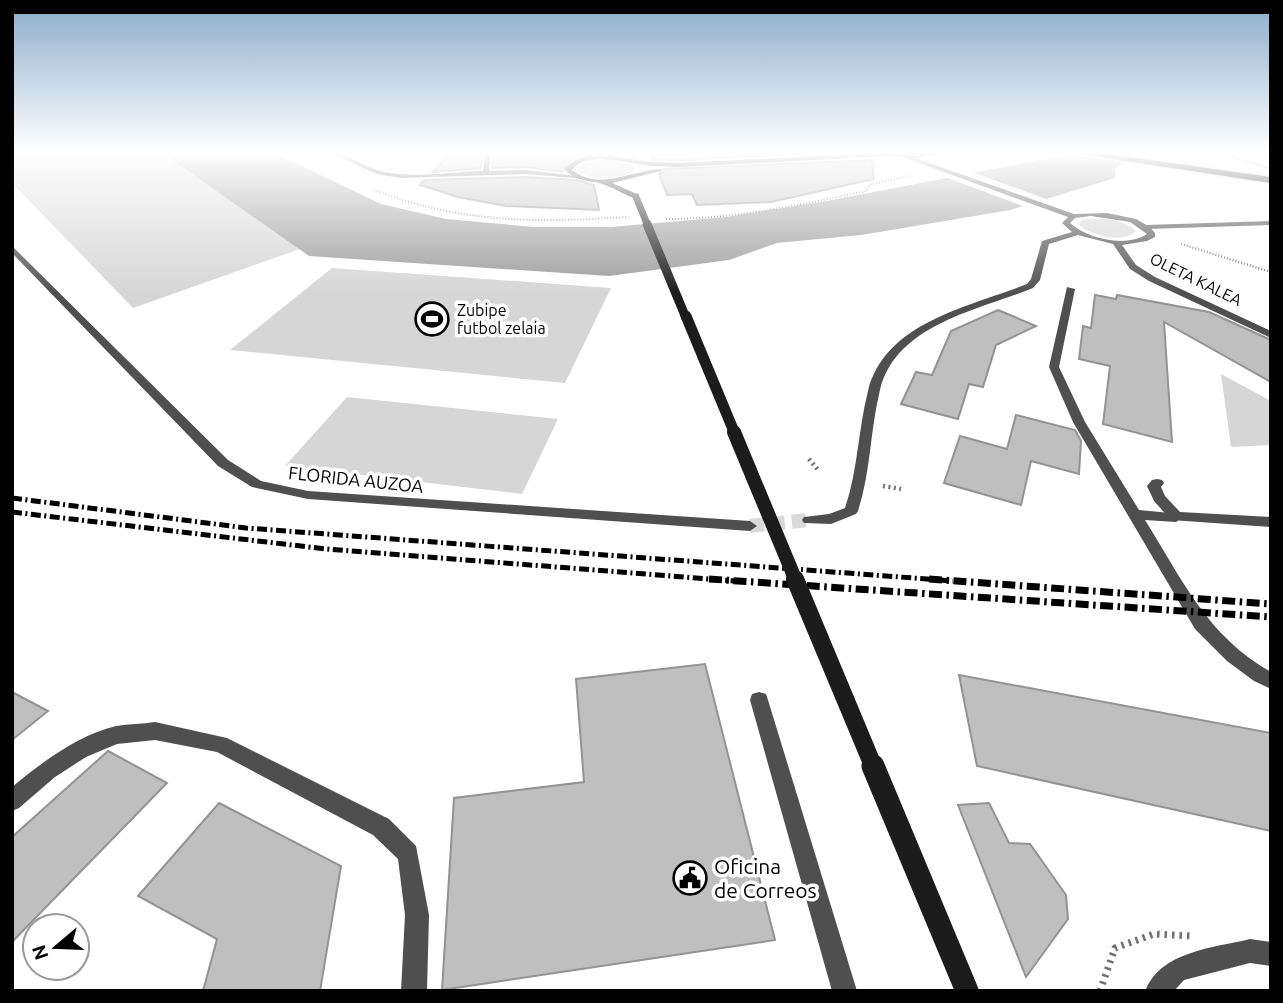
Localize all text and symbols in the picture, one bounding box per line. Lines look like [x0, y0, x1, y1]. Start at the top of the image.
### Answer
street label: OLETA KALEA [1147, 249, 1245, 309]
sports icon: Zubipe futbol zelaia [413, 300, 451, 338]
place label: Zubipe futbol zelaia [457, 301, 546, 337]
street label: FLORIDA AUZOA [288, 462, 425, 496]
place label: Oficina de Correos [714, 854, 817, 902]
public building icon: Oficina de Correos [671, 859, 709, 897]
north arrow [21, 912, 91, 982]
text: N [27, 942, 53, 963]

